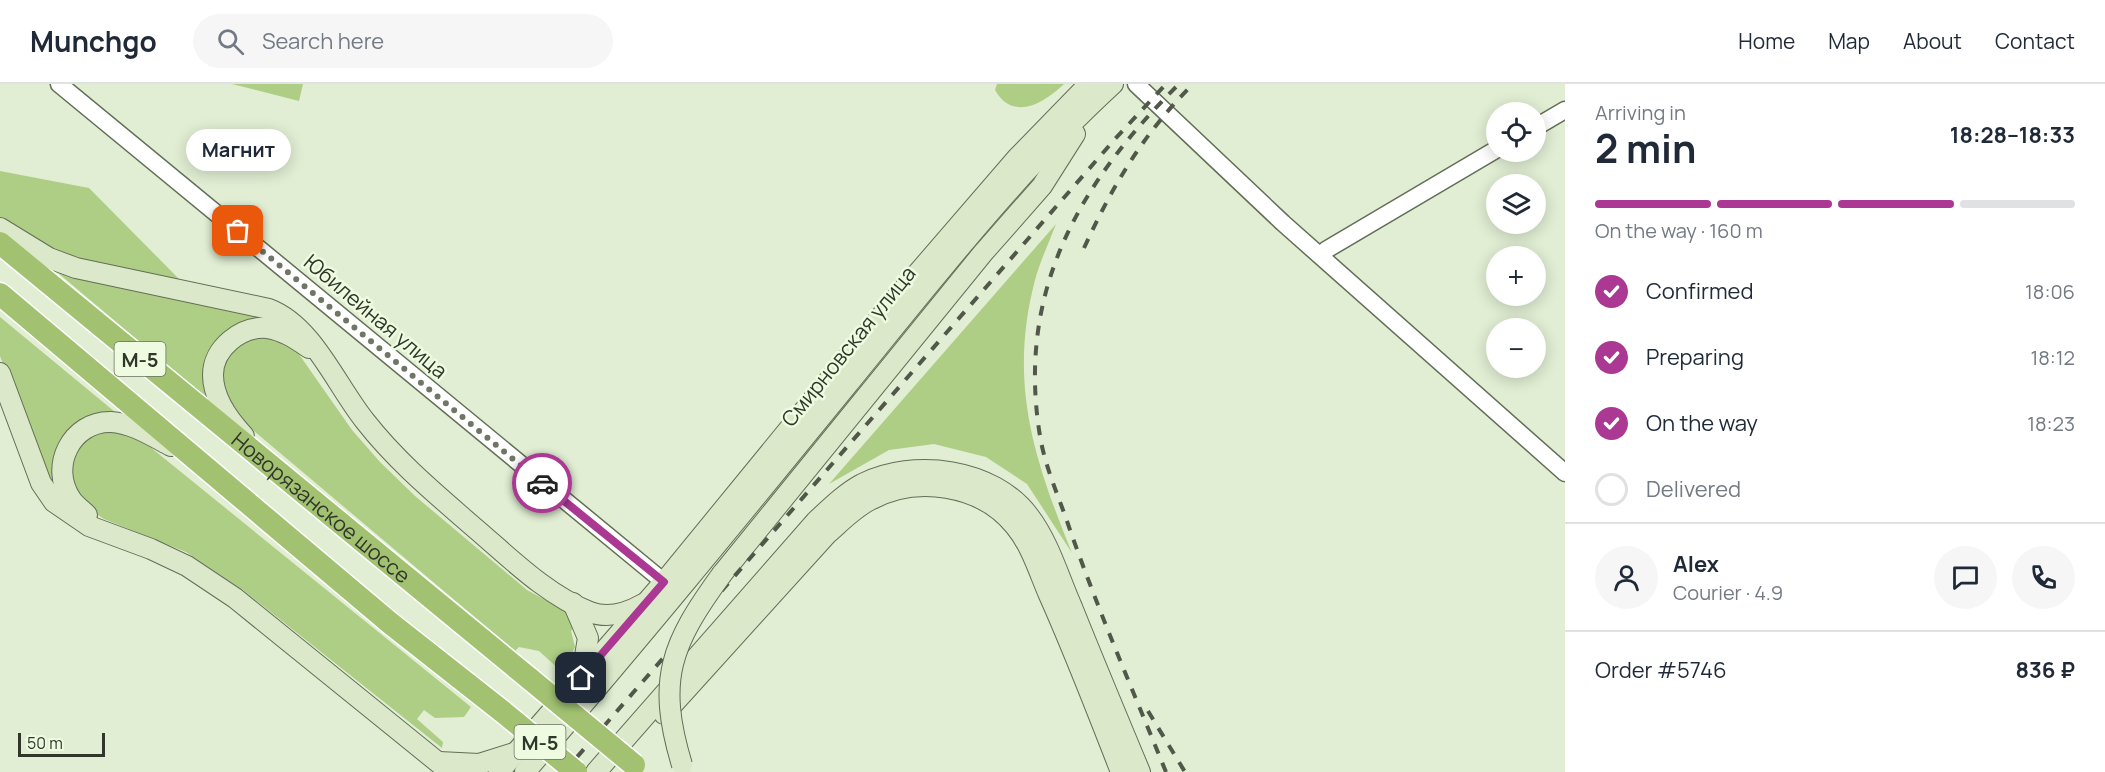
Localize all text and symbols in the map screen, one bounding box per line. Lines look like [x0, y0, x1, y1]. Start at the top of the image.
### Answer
search box [193, 14, 613, 68]
text: Munchgo [30, 22, 157, 60]
icon: search [214, 25, 247, 58]
text: Search here [262, 26, 384, 56]
text: Home [1738, 27, 1795, 55]
text: Map [1828, 27, 1870, 55]
text: About [1903, 27, 1962, 55]
text: Contact [1995, 27, 2075, 55]
text: Arriving in [1595, 99, 1686, 126]
map controls [1486, 102, 1546, 378]
button: locate [1486, 102, 1546, 162]
text: 18:28–18:33 [1950, 120, 2075, 150]
text: 2 min [1595, 121, 1696, 175]
callout: Магнит [186, 129, 290, 171]
text: Магнит [202, 136, 275, 163]
button: layers [1486, 174, 1546, 234]
pin [212, 205, 263, 256]
icon: bag [221, 214, 254, 247]
text: On the way · 160 m [1595, 217, 1763, 244]
button: + [1486, 246, 1546, 306]
street label: Юбилейная улица [298, 248, 454, 384]
street label: Смирновская улица [775, 260, 921, 432]
icon: check [1595, 275, 1628, 308]
text: Confirmed [1646, 276, 1754, 306]
text: 18:06 [2025, 278, 2075, 305]
button: − [1486, 318, 1546, 378]
icon: check [1595, 341, 1628, 374]
road number: М-5 [114, 342, 166, 376]
text: Preparing [1646, 342, 1744, 372]
text: 18:12 [2030, 344, 2075, 371]
icon: check [1595, 407, 1628, 440]
text: On the way [1646, 408, 1758, 438]
text: 18:23 [2027, 410, 2075, 437]
street label: Новорязанское шоссе [226, 425, 416, 589]
courier [512, 453, 572, 513]
icon: car [526, 467, 559, 500]
text: Delivered [1646, 474, 1741, 504]
button: person [1595, 546, 1658, 609]
button: chat [1934, 546, 1997, 609]
button: phone [2012, 546, 2075, 609]
text: Alex [1673, 549, 1719, 579]
text: Courier · 4.9 [1673, 579, 1783, 606]
pin [555, 652, 606, 703]
text: Order #5746 [1595, 655, 1727, 685]
text: 836 ₽ [2016, 655, 2075, 685]
icon: home [564, 661, 597, 694]
road number: М-5 [514, 725, 566, 759]
scale bar [18, 730, 105, 758]
text: 50 m [27, 732, 63, 754]

